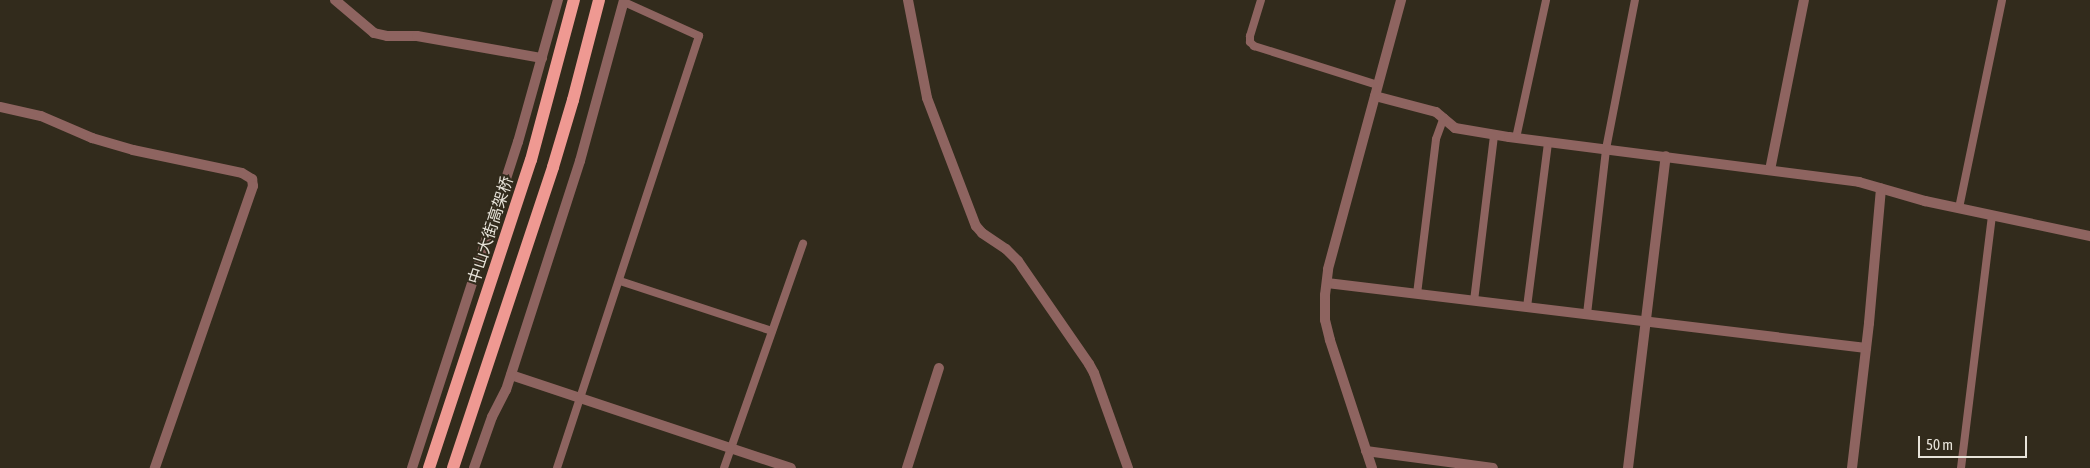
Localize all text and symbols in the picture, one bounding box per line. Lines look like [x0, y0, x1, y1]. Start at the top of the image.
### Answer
street label: 中山大街高架桥 [464, 174, 516, 286]
scale bar [1920, 426, 2029, 458]
text: 50 m [1926, 436, 1953, 453]

